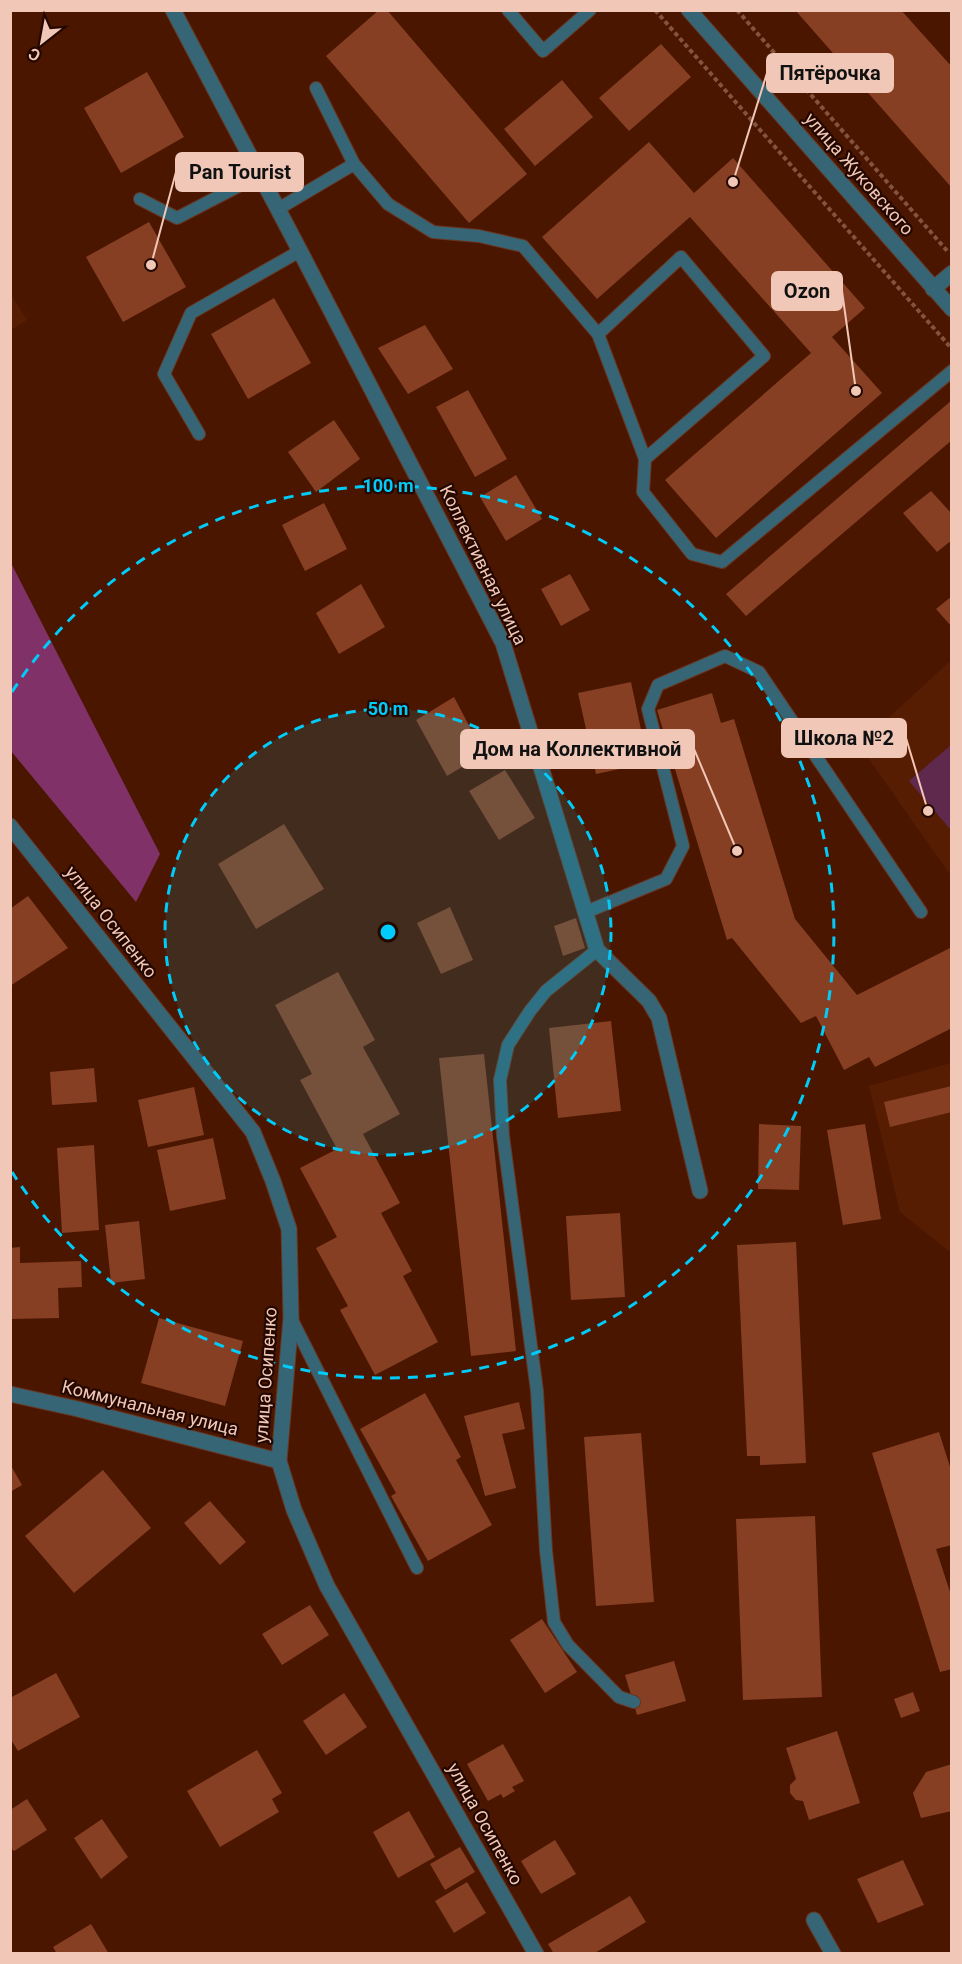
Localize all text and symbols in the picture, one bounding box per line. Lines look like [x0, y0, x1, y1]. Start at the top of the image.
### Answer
north arrow [12, 12, 72, 72]
text: С [25, 44, 44, 65]
callout: Пятёрочка [767, 54, 893, 92]
text: Пятёрочка [779, 61, 881, 85]
street label: улица Жуковского [800, 108, 918, 239]
callout: Pan Tourist [176, 153, 303, 191]
text: Pan Tourist [189, 160, 291, 184]
callout: Ozon [772, 272, 842, 310]
text: Ozon [784, 279, 830, 303]
text: 100 m [362, 475, 414, 496]
street label: Коллективная улица [436, 482, 531, 648]
text: 50 m [368, 698, 408, 719]
callout: Школа №2 [782, 719, 906, 757]
text: Школа №2 [794, 726, 894, 750]
callout: Дом на Коллективной [461, 730, 694, 768]
text: Дом на Коллективной [473, 737, 681, 761]
street label: улица Осипенко [61, 862, 162, 982]
centre of rings [378, 922, 398, 942]
street label: улица Осипенко [250, 1306, 281, 1444]
street label: Коммунальная улица [60, 1375, 241, 1440]
street label: улица Осипенко [443, 1759, 528, 1888]

